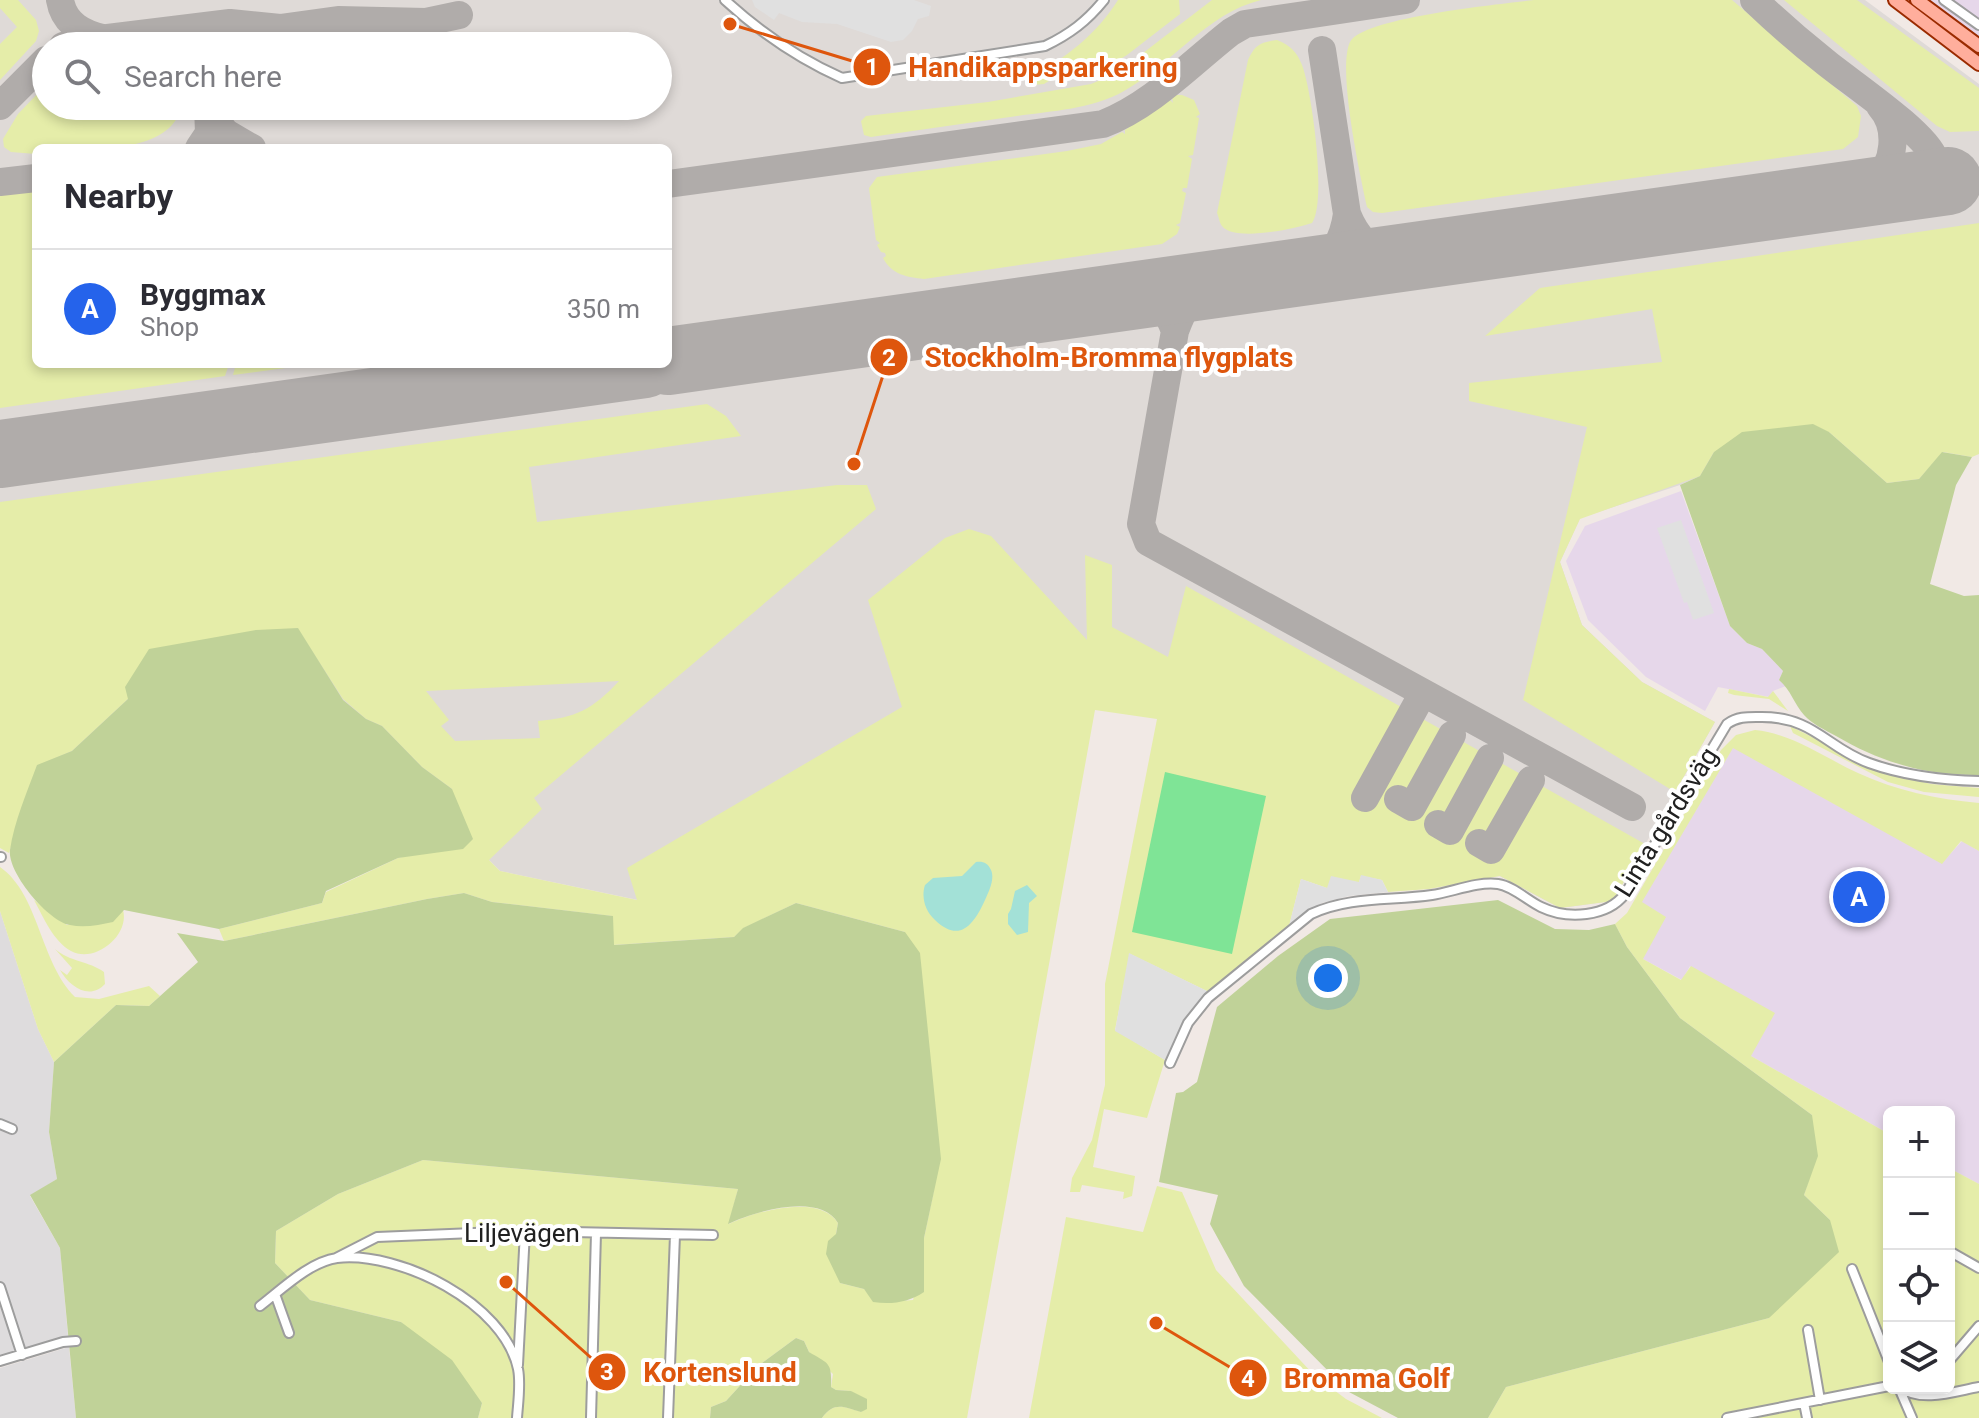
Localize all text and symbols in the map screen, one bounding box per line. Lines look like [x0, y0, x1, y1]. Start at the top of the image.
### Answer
search box [32, 32, 672, 120]
callout: Handikappsparkering [852, 41, 1194, 93]
text: Handikappsparkering [908, 51, 1178, 84]
text: 1 [865, 53, 879, 81]
icon: search [60, 54, 104, 98]
text: Search here [124, 59, 282, 94]
text: Nearby [64, 176, 173, 216]
text: Byggmax [140, 277, 266, 312]
text: A [81, 294, 99, 324]
text: 350 m [567, 294, 640, 324]
text: Shop [140, 312, 199, 342]
callout: Stockholm-Bromma flygplats [869, 331, 1310, 383]
text: Stockholm-Bromma flygplats [925, 341, 1293, 374]
text: 2 [882, 344, 896, 372]
street label: Linta gårdsväg [1608, 742, 1724, 902]
pin: A [1833, 867, 1885, 927]
your location [1308, 958, 1348, 998]
map controls [1883, 1106, 1955, 1394]
button: + [1883, 1106, 1955, 1178]
button: − [1883, 1178, 1955, 1250]
street label: Liljevägen [464, 1218, 580, 1248]
button: locate [1883, 1250, 1955, 1322]
button: layers [1883, 1322, 1955, 1394]
callout: Kortenslund [587, 1346, 813, 1398]
callout: Bromma Golf [1228, 1352, 1467, 1404]
text: Kortenslund [643, 1356, 797, 1389]
text: 3 [600, 1358, 614, 1386]
text: Bromma Golf [1284, 1362, 1451, 1395]
text: 4 [1241, 1365, 1255, 1393]

